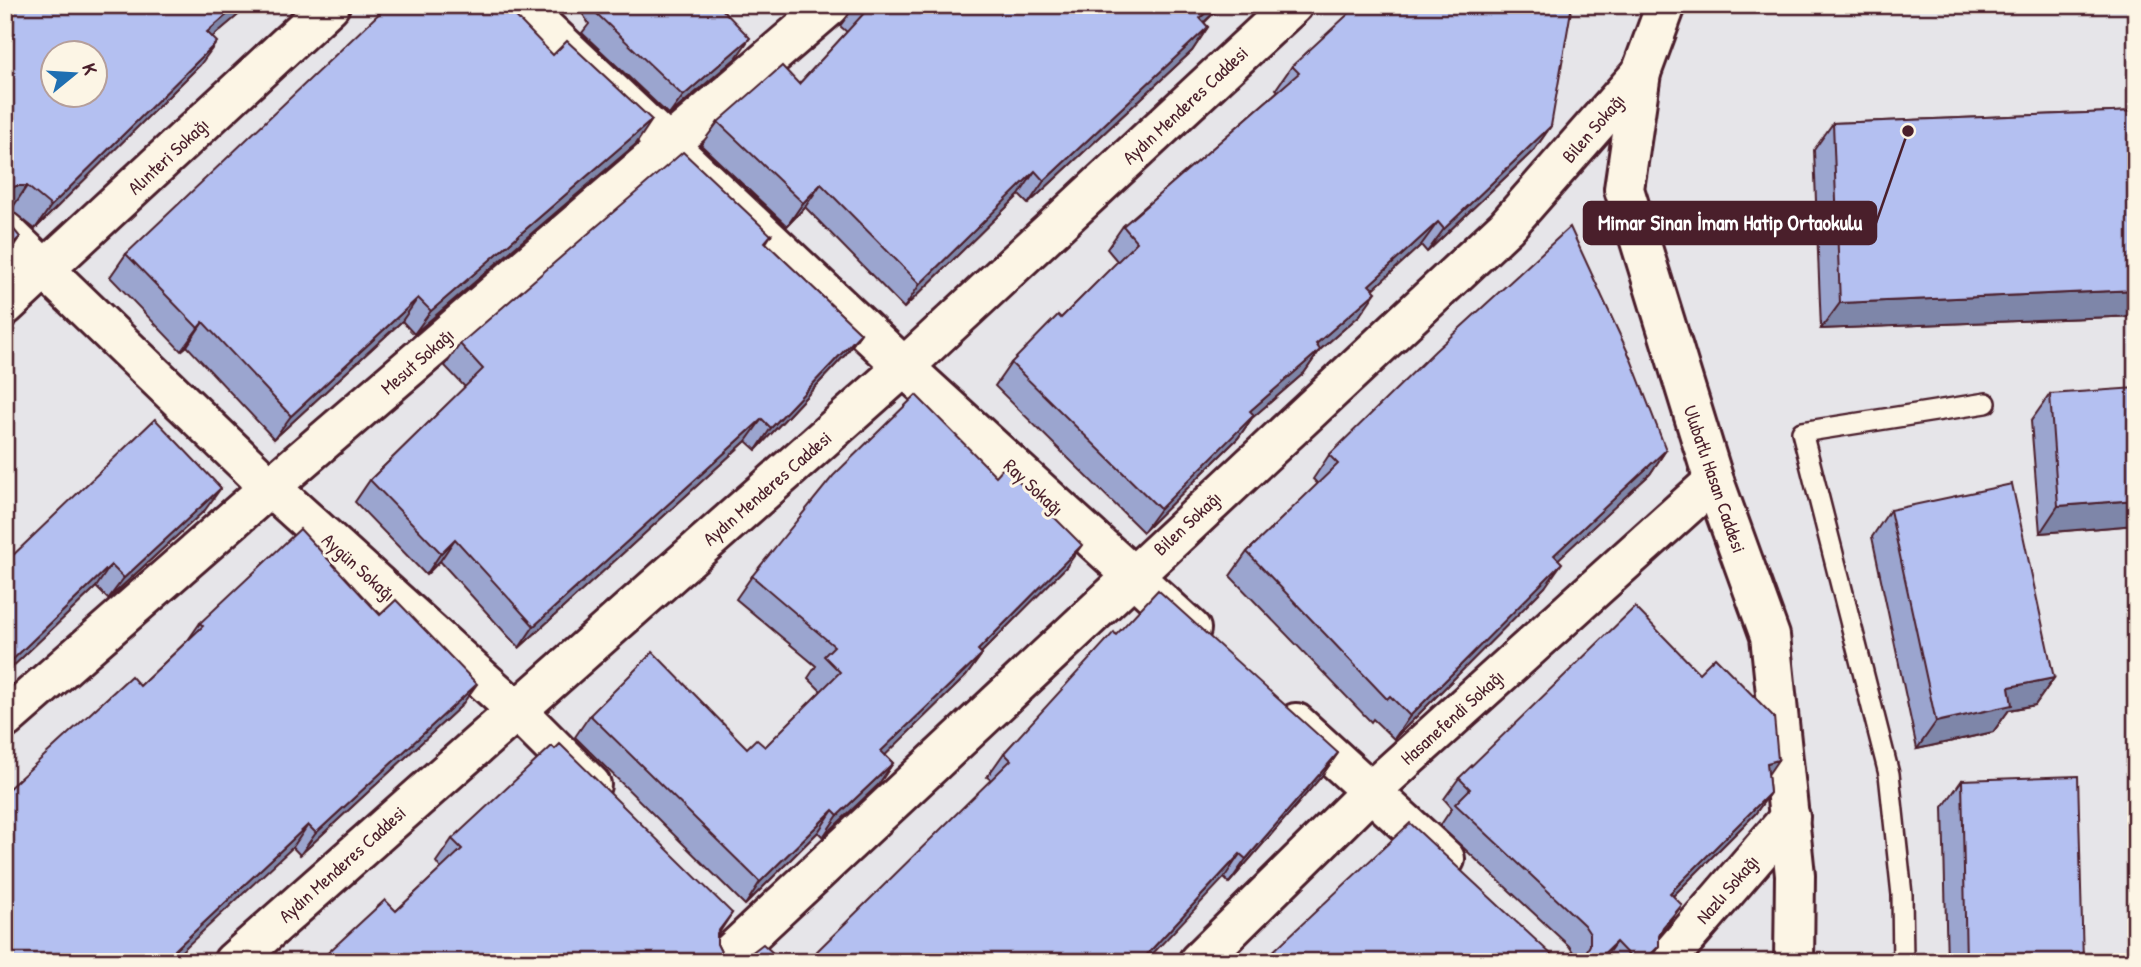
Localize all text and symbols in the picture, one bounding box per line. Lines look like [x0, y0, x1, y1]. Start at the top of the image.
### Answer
north arrow [38, 38, 108, 108]
street label: Aydın Menderes Caddesi [1117, 40, 1253, 170]
text: K [76, 60, 104, 78]
street label: Bilen Sokağı [1556, 88, 1630, 168]
street label: Alınteri Sokağı [122, 112, 214, 200]
callout: Mimar Sinan İmam Hatip Ortaokulu [1584, 202, 1876, 244]
text: Mimar Sinan İmam Hatip Ortaokulu [1598, 208, 1863, 238]
street label: Mesut Sokağı [375, 322, 459, 400]
street label: Ulubatlı Hasan Caddesi [1678, 402, 1752, 556]
street label: Aydın Menderes Caddesi [697, 425, 837, 551]
street label: Ray Sokağı [998, 453, 1070, 521]
street label: Bilen Sokağı [1147, 485, 1227, 561]
street label: Aygün Sokağı [317, 527, 401, 607]
street label: Hasanefendi Sokağı [1395, 664, 1509, 770]
street label: Aydın Menderes Caddesi [273, 800, 411, 928]
street label: Nazlı Sokağı [1690, 849, 1764, 929]

